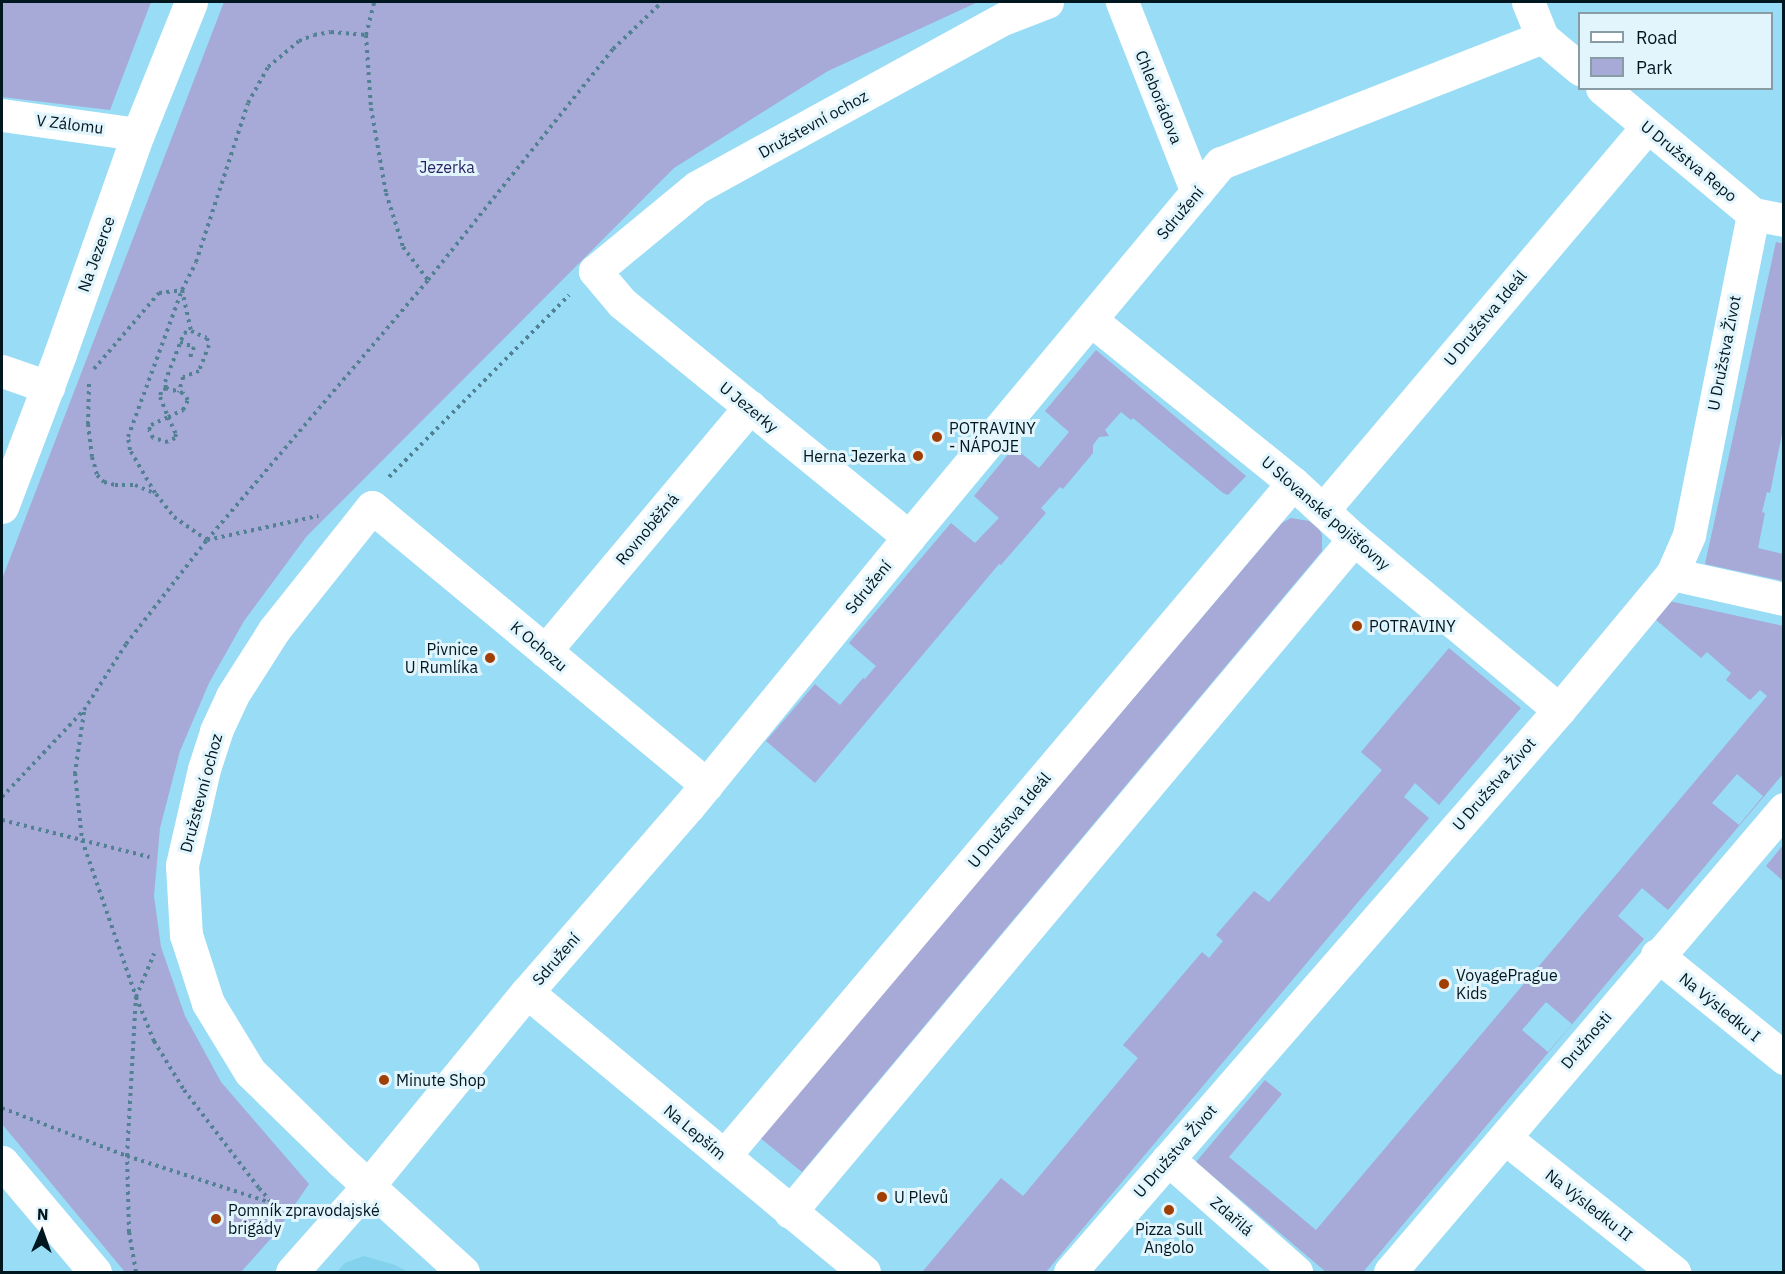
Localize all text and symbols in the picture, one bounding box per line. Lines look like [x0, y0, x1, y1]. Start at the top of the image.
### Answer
legend [1578, 12, 1773, 90]
text: Road [1636, 26, 1677, 49]
street label: Chleborádova [1132, 47, 1186, 147]
text: Park [1636, 56, 1672, 79]
street label: Družstevní ochoz [755, 86, 871, 162]
street label: V Zálomu [35, 110, 105, 138]
street label: U Družstva Repo [1637, 116, 1741, 206]
park label: Jezerka [419, 157, 475, 177]
street label: Sdružení [1153, 183, 1207, 243]
street label: Na Jezerce [73, 214, 119, 294]
street label: U Družstva Ideál [1440, 266, 1530, 370]
street label: U Družstva Život [1703, 294, 1745, 412]
street label: U Jezerky [716, 378, 782, 436]
place label: POTRAVINY - NÁPOJE [949, 418, 1036, 456]
marker: POTRAVINY - NÁPOJE [930, 430, 944, 444]
place label: Herna Jezerka [803, 446, 906, 466]
marker: Herna Jezerka [911, 449, 925, 463]
street label: U Slovanské pojišťovny [1258, 452, 1394, 574]
street label: Rovnoběžná [611, 489, 683, 569]
street label: Sdružení [841, 557, 895, 617]
place label: POTRAVINY [1369, 616, 1456, 636]
street label: K Ochozu [507, 617, 571, 675]
marker: POTRAVINY [1350, 619, 1364, 633]
place label: Pivnice U Rumlíka [405, 639, 478, 677]
marker: Pivnice U Rumlíka [483, 651, 497, 665]
street label: Družstevní ochoz [176, 732, 226, 854]
street label: U Družstva Život [1448, 734, 1540, 834]
street label: U Družstva Ideál [964, 768, 1054, 872]
street label: Sdružení [528, 929, 584, 989]
place label: VoyagePrague Kids [1456, 965, 1558, 1003]
street label: Na Výsledku I [1676, 968, 1764, 1046]
marker: VoyagePrague Kids [1437, 977, 1451, 991]
street label: Družnosti [1557, 1008, 1615, 1072]
place label: Minute Shop [396, 1070, 486, 1090]
marker: Minute Shop [377, 1073, 391, 1087]
street label: Na Lepším [660, 1100, 730, 1164]
street label: U Družstva Život [1129, 1101, 1221, 1201]
street label: Na Výsledku II [1542, 1165, 1636, 1245]
place label: U Plevů [894, 1187, 948, 1207]
marker: U Plevů [875, 1190, 889, 1204]
street label: Zdařilá [1207, 1192, 1257, 1240]
place label: Pomník zpravodajské brigády [228, 1200, 380, 1238]
north arrow [12, 1202, 72, 1262]
marker: Pizza Sull Angolo [1162, 1203, 1176, 1217]
text: N [36, 1204, 49, 1224]
marker: Pomník zpravodajské brigády [209, 1212, 223, 1226]
place label: Pizza Sull Angolo [1135, 1219, 1203, 1257]

